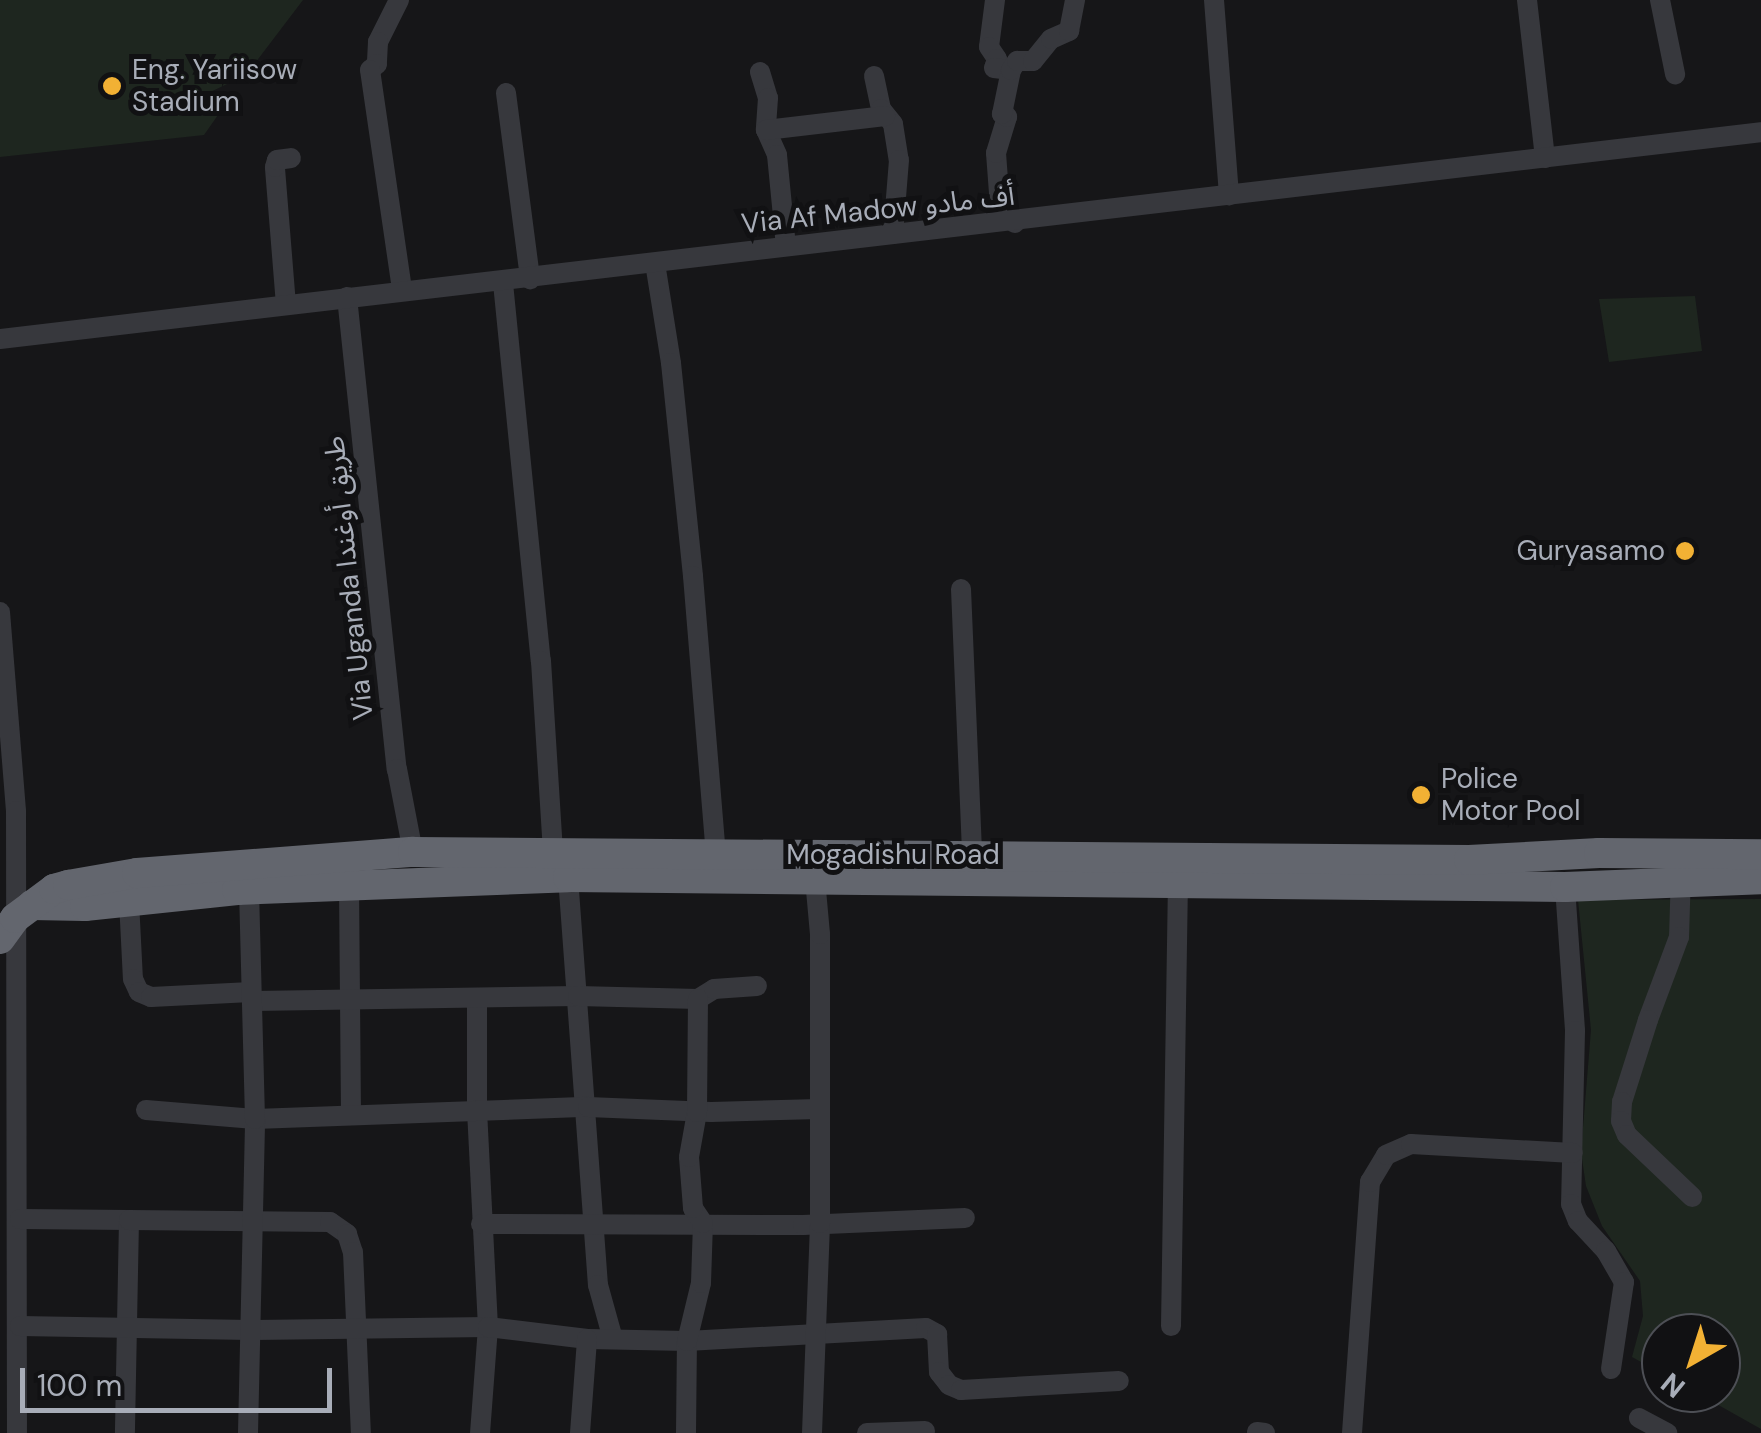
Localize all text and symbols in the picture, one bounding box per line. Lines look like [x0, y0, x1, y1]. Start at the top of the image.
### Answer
place label: Eng. Yariisow Stadium [132, 53, 297, 119]
marker: Eng. Yariisow Stadium [101, 75, 123, 97]
street label: Via Af Madow أف مادو [740, 179, 1016, 241]
street label: Via Uganda طريق أوغندا [317, 434, 381, 722]
place label: Guryasamo [1517, 534, 1665, 568]
marker: Guryasamo [1674, 540, 1696, 562]
place label: Police Motor Pool [1441, 762, 1580, 828]
marker: Police Motor Pool [1410, 784, 1432, 806]
street label: Mogadishu Road [786, 838, 1000, 872]
north arrow [1641, 1313, 1741, 1413]
scale bar [25, 1348, 338, 1410]
text: N [1653, 1364, 1693, 1406]
text: 100 m [37, 1366, 122, 1405]

